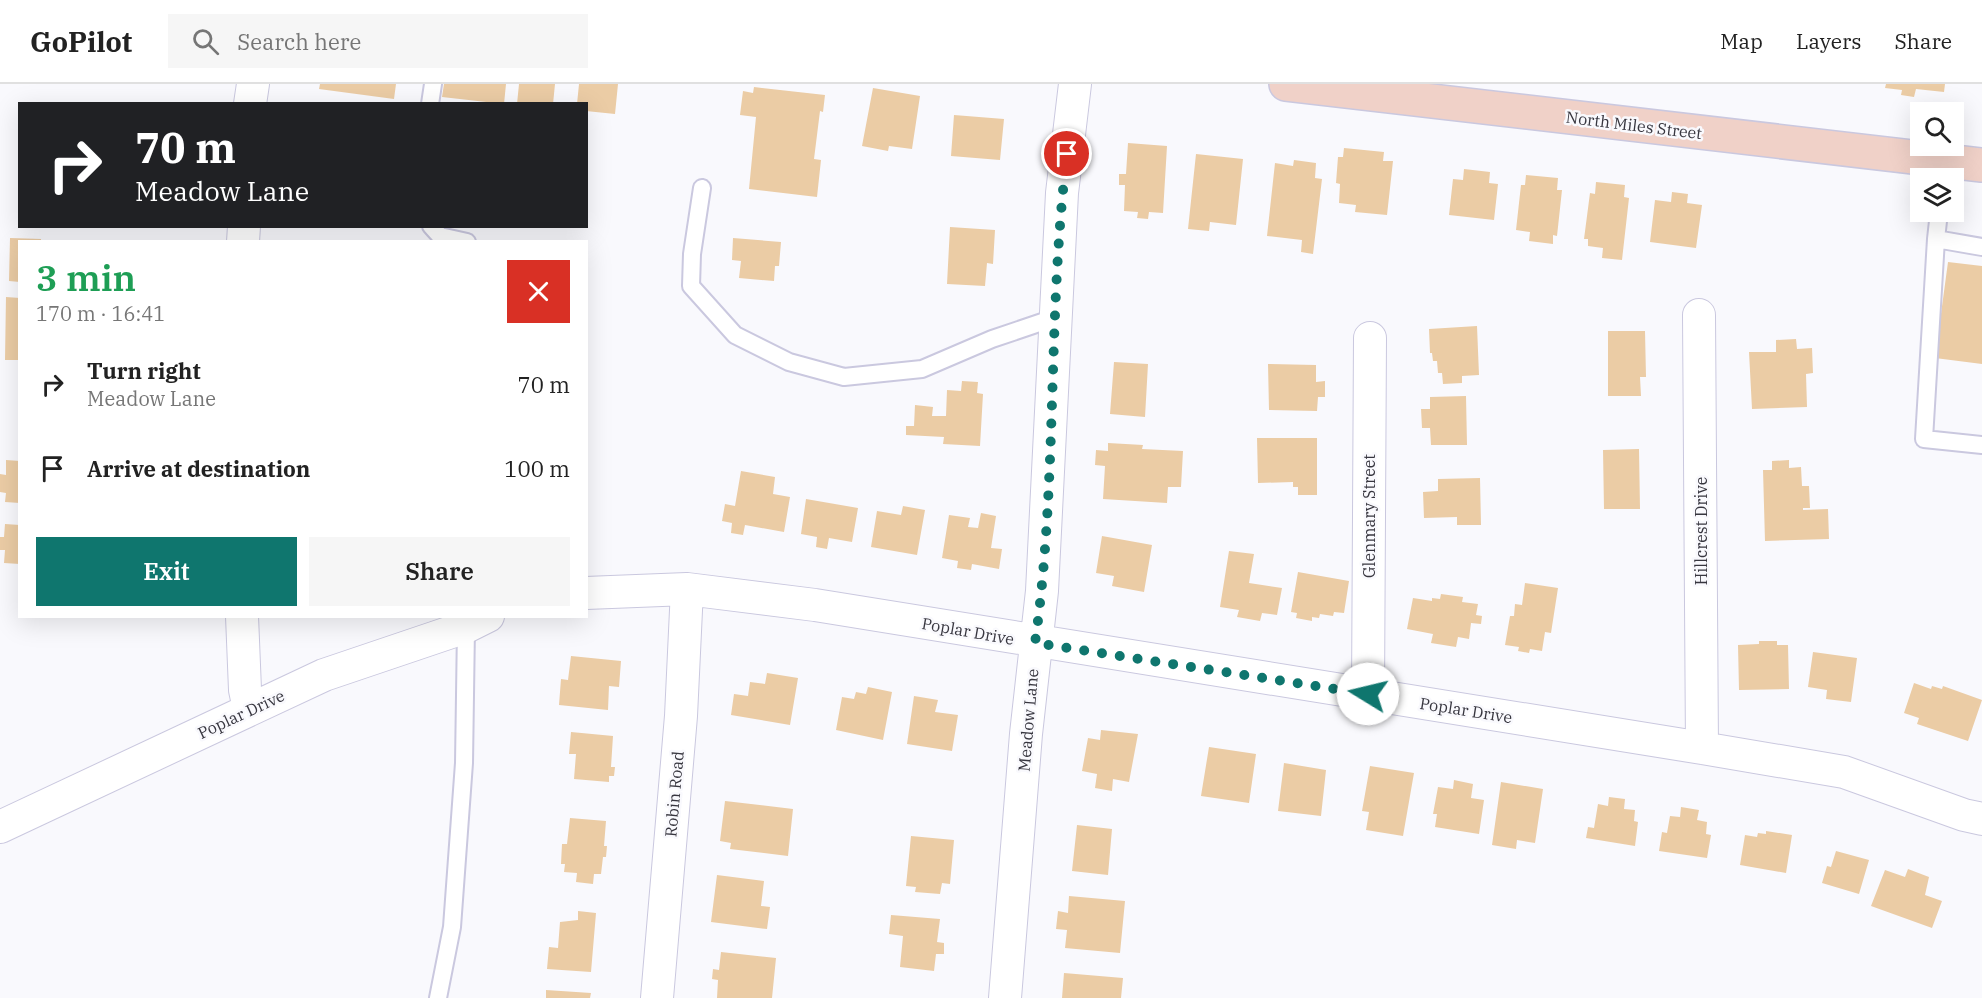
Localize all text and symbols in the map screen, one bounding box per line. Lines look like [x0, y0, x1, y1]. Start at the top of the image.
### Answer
search box [168, 14, 588, 68]
text: GoPilot [30, 23, 132, 60]
icon: search [189, 25, 222, 58]
text: Search here [237, 27, 361, 56]
text: Map [1720, 27, 1763, 55]
text: Layers [1796, 27, 1862, 55]
text: Share [1895, 27, 1952, 55]
map controls [1910, 102, 1964, 222]
button: search [1910, 102, 1964, 156]
street label: North Miles Street [1565, 107, 1703, 143]
text: 70 m [135, 120, 236, 175]
icon: right [36, 126, 114, 204]
pin [1041, 128, 1092, 179]
icon: arrive [1050, 137, 1083, 170]
button: layers [1910, 168, 1964, 222]
text: Meadow Lane [135, 173, 309, 208]
text: 3 min [36, 254, 136, 301]
button: close [507, 260, 570, 323]
text: 170 m · 16:41 [36, 300, 165, 327]
text: Turn right [87, 356, 201, 385]
icon: right [36, 368, 69, 401]
text: 70 m [518, 370, 570, 399]
text: Meadow Lane [87, 385, 216, 412]
icon: arrive [36, 452, 69, 485]
text: Arrive at destination [87, 454, 310, 483]
text: 100 m [504, 454, 570, 483]
street label: Glenmary Street [1359, 454, 1379, 578]
street label: Hillcrest Drive [1691, 477, 1711, 585]
button: Exit [36, 537, 297, 606]
button: Share [309, 537, 570, 606]
street label: Poplar Drive [920, 613, 1016, 649]
position arrow [1336, 662, 1400, 726]
street label: Meadow Lane [1014, 668, 1042, 772]
street label: Poplar Drive [195, 685, 287, 743]
street label: Poplar Drive [1418, 693, 1514, 727]
street label: Robin Road [660, 750, 688, 838]

